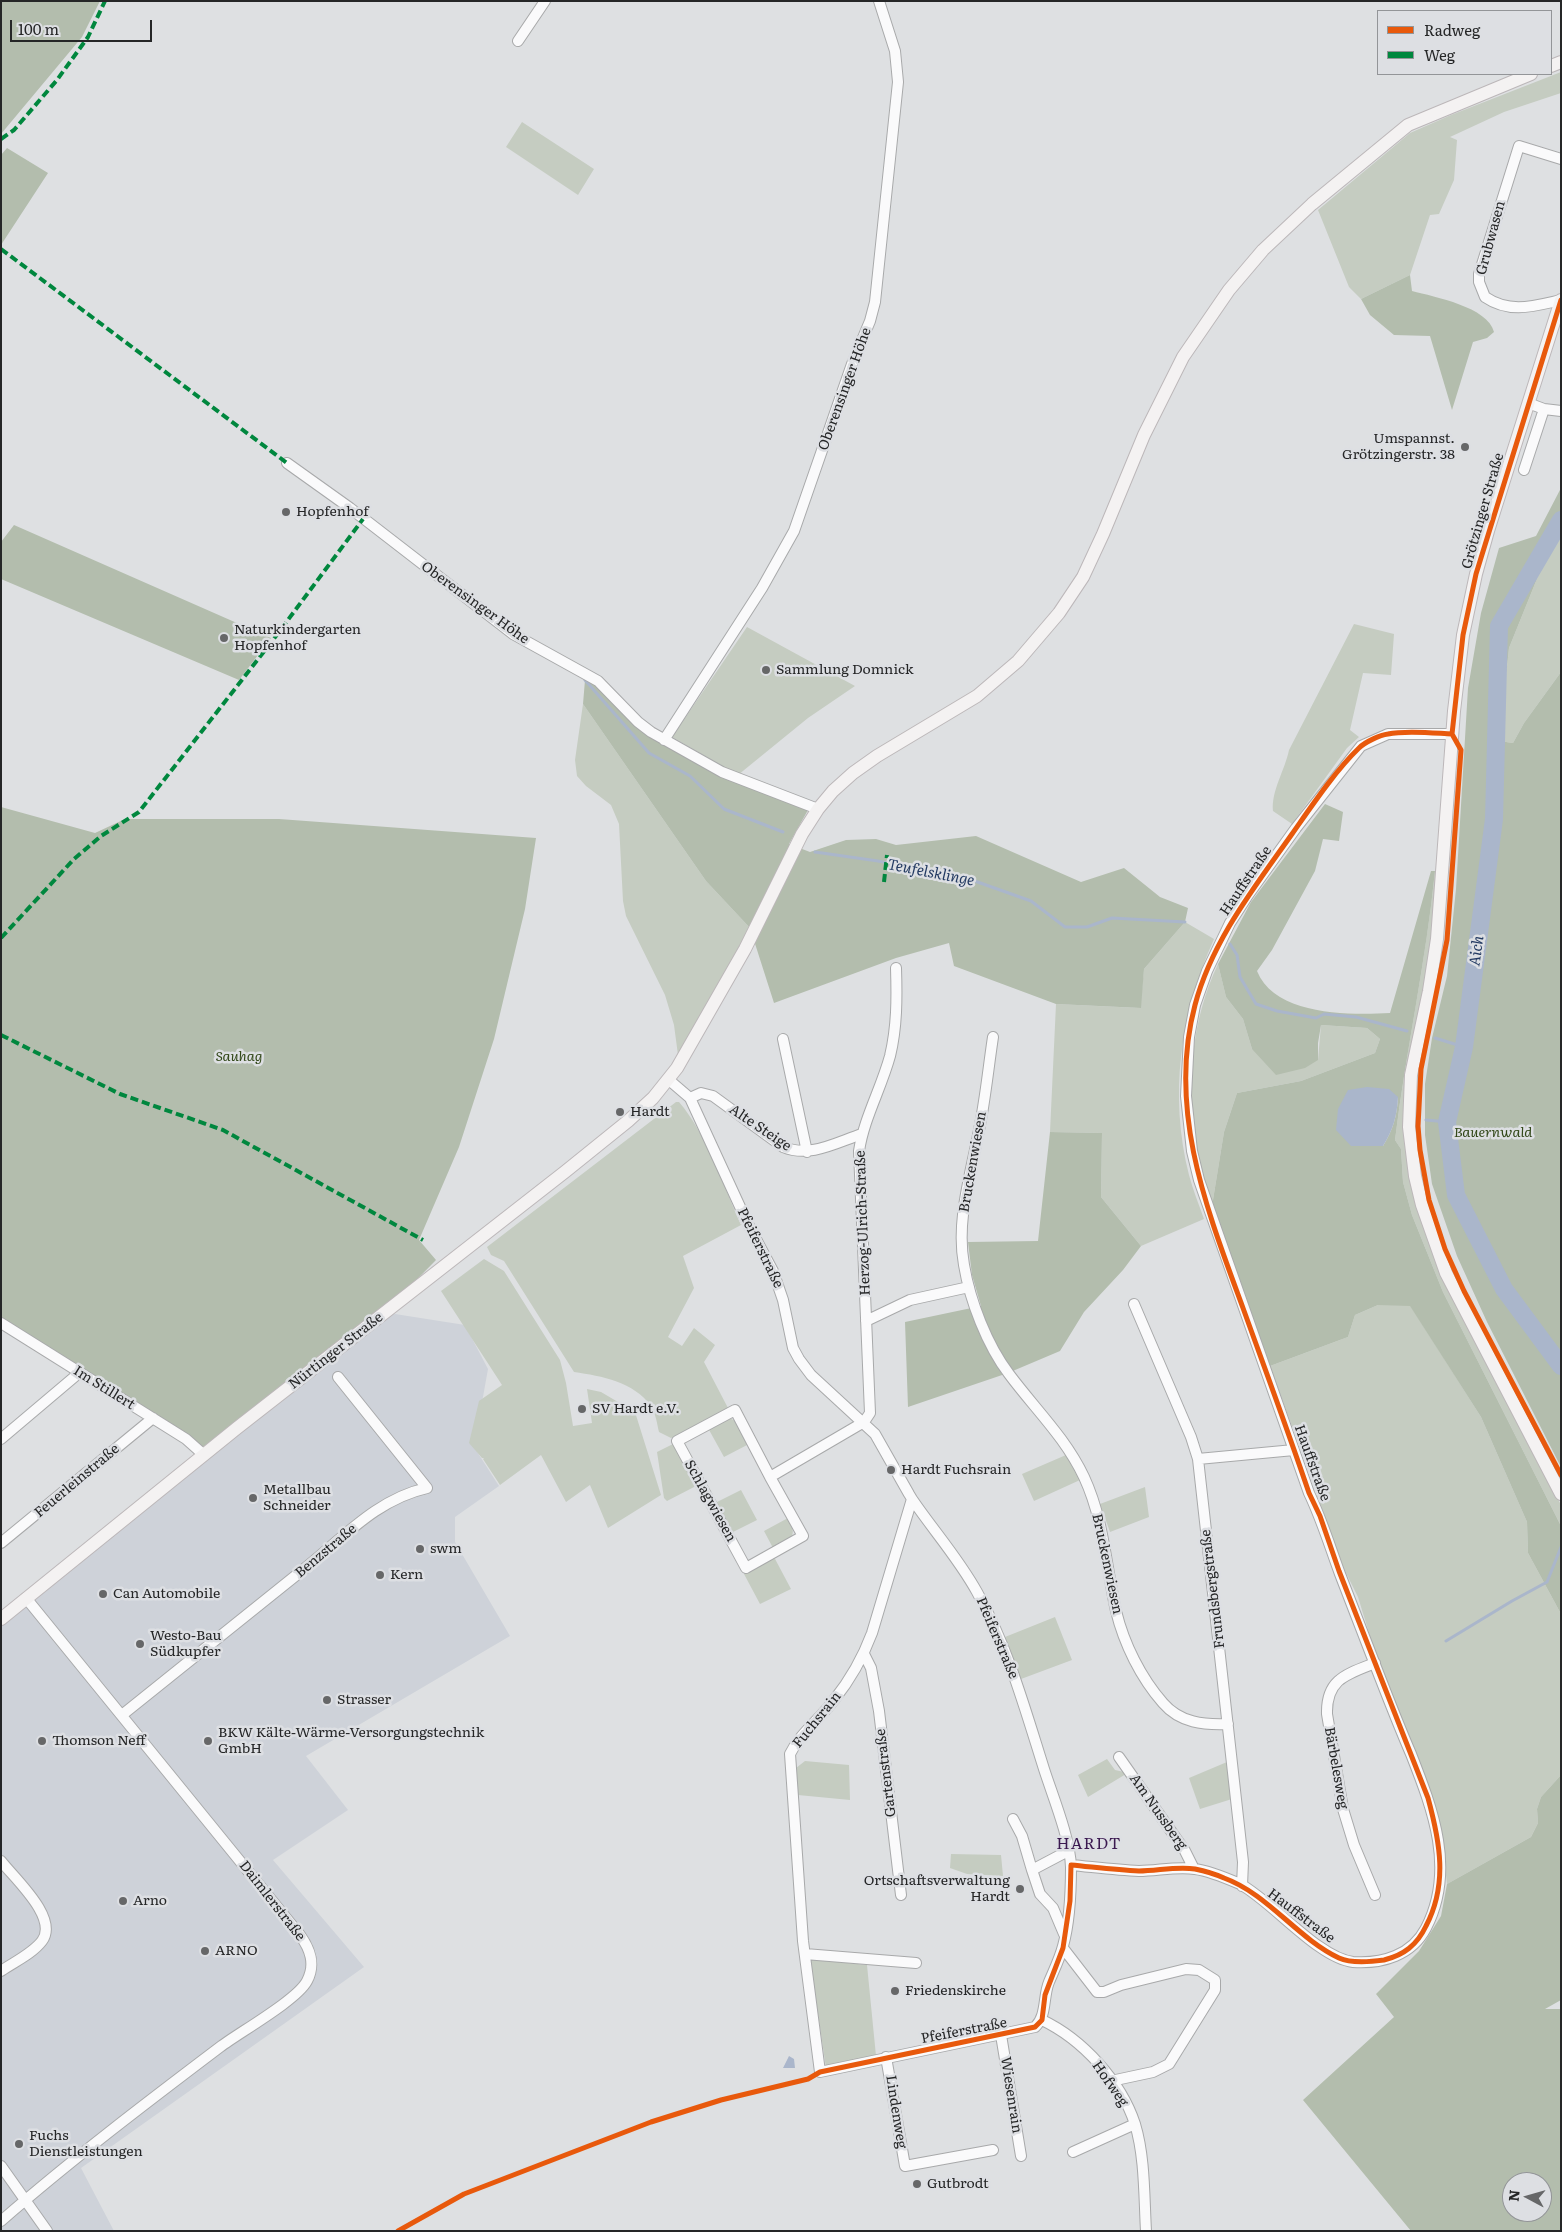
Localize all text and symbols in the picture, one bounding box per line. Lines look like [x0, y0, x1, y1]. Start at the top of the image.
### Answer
scale bar [12, 10, 155, 42]
legend [1377, 10, 1552, 75]
text: 100 m [18, 17, 59, 40]
text: Radweg [1424, 18, 1480, 41]
text: Weg [1424, 43, 1455, 66]
street label: Grubwasen [1473, 199, 1509, 277]
street label: Oberensinger Höhe [815, 325, 875, 453]
place label: Umspannst. Grötzingerstr. 38 [1342, 431, 1455, 464]
marker: Umspannst. Grötzingerstr. 38 [1459, 441, 1471, 453]
street label: Grötzinger Straße [1458, 451, 1508, 571]
place label: Hopfenhof [296, 504, 369, 520]
marker: Hopfenhof [280, 506, 292, 518]
street label: Oberensinger Höhe [418, 558, 532, 648]
place label: Naturkindergarten Hopfenhof [234, 622, 361, 654]
marker: Naturkindergarten Hopfenhof [218, 632, 230, 644]
place label: Sammlung Domnick [776, 662, 913, 678]
marker: Sammlung Domnick [760, 664, 772, 676]
street label: Hauffstraße [1217, 843, 1275, 919]
water label: Teufelsklinge [886, 856, 976, 890]
water label: Aich [1466, 935, 1488, 967]
park label: Sauhag [216, 1049, 262, 1065]
street label: Alte Steige [726, 1101, 794, 1155]
place label: Hardt [630, 1104, 670, 1120]
marker: Hardt [614, 1106, 626, 1118]
street label: Bruckenwiesen [956, 1110, 990, 1214]
park label: Bauernwald [1454, 1125, 1532, 1141]
street label: Herzog-Ulrich-Straße [852, 1150, 874, 1296]
street label: Pfeiferstraße [733, 1205, 787, 1291]
street label: Nürtinger Straße [286, 1309, 386, 1393]
street label: Im Stillert [70, 1363, 138, 1413]
place label: SV Hardt e.V. [592, 1401, 680, 1417]
marker: SV Hardt e.V. [576, 1403, 588, 1415]
street label: Hauffstraße [1290, 1422, 1334, 1504]
street label: Feuerleinstraße [31, 1441, 123, 1521]
street label: Schlagwiesen [681, 1457, 739, 1545]
place label: Hardt Fuchsrain [901, 1462, 1011, 1478]
marker: Hardt Fuchsrain [885, 1464, 897, 1476]
place label: Metallbau Schneider [263, 1482, 331, 1514]
marker: Metallbau Schneider [247, 1492, 259, 1504]
street label: Bruckenwiesen [1088, 1512, 1126, 1616]
street label: Benzstraße [292, 1520, 360, 1582]
street label: Frundsbergstraße [1197, 1528, 1229, 1650]
place label: swm [430, 1541, 462, 1557]
marker: swm [414, 1543, 426, 1555]
place label: Kern [390, 1567, 423, 1583]
marker: Kern [374, 1569, 386, 1581]
place label: Can Automobile [113, 1586, 220, 1602]
marker: Can Automobile [97, 1588, 109, 1600]
street label: Pfeiferstraße [972, 1595, 1022, 1681]
place label: Westo-Bau Südkupfer [150, 1628, 221, 1660]
marker: Westo-Bau Südkupfer [134, 1638, 146, 1650]
street label: Fuchsrain [789, 1688, 845, 1752]
place label: Strasser [337, 1692, 391, 1708]
marker: Strasser [321, 1694, 333, 1706]
place label: BKW Kälte-Wärme-Versorgungstechnik GmbH [218, 1725, 484, 1758]
street label: Bärbelesweg [1320, 1725, 1352, 1811]
street label: Gartenstraße [872, 1728, 900, 1818]
place label: Thomson Neff [52, 1733, 145, 1749]
marker: Thomson Neff [36, 1735, 48, 1747]
marker: BKW Kälte-Wärme-Versorgungstechnik GmbH [202, 1735, 214, 1747]
street label: Am Nussberg [1126, 1771, 1190, 1853]
district label: HARDT [1056, 1834, 1122, 1854]
street label: Daimlerstraße [235, 1858, 309, 1944]
place label: Ortschaftsverwaltung Hardt [864, 1873, 1010, 1905]
marker: Ortschaftsverwaltung Hardt [1014, 1883, 1026, 1895]
street label: Hauffstraße [1264, 1885, 1338, 1947]
place label: Arno [133, 1893, 167, 1909]
marker: Arno [117, 1895, 129, 1907]
place label: ARNO [215, 1943, 258, 1959]
marker: ARNO [199, 1945, 211, 1957]
place label: Friedenskirche [905, 1983, 1006, 1999]
marker: Friedenskirche [889, 1985, 901, 1997]
street label: Pfeiferstraße [920, 2014, 1008, 2048]
street label: Wiesenrain [997, 2055, 1025, 2135]
street label: Hofweg [1088, 2058, 1132, 2110]
street label: Lindenweg [882, 2074, 910, 2150]
place label: Fuchs Dienstleistungen [29, 2128, 143, 2160]
marker: Fuchs Dienstleistungen [13, 2138, 25, 2150]
north arrow [1502, 2172, 1552, 2222]
place label: Gutbrodt [927, 2176, 989, 2192]
marker: Gutbrodt [911, 2178, 923, 2190]
text: N [1503, 2189, 1524, 2202]

